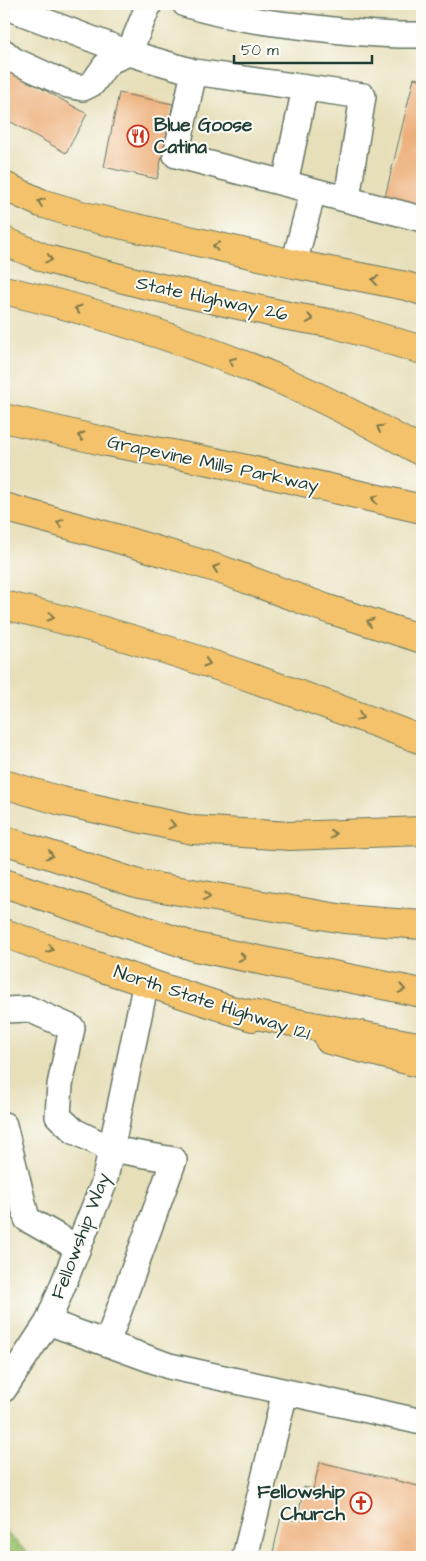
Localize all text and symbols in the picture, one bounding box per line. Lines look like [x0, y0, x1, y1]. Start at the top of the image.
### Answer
scale bar [234, 32, 371, 64]
text: 50 m [241, 40, 279, 61]
place label: Blue Goose Catina [154, 112, 253, 161]
restaurant icon: Blue Goose Catina [126, 124, 150, 148]
one-way arrow [38, 198, 46, 208]
one-way arrow [211, 241, 220, 252]
one-way arrow [44, 253, 53, 263]
street label: State Highway 26 [133, 270, 290, 329]
one-way arrow [370, 275, 379, 285]
one-way arrow [74, 305, 83, 315]
one-way arrow [305, 314, 314, 324]
one-way arrow [228, 356, 237, 367]
one-way arrow [376, 425, 385, 435]
street label: Grapevine Mills Parkway [105, 428, 322, 501]
one-way arrow [77, 431, 86, 442]
one-way arrow [370, 494, 379, 504]
one-way arrow [57, 518, 65, 528]
one-way arrow [212, 564, 221, 574]
one-way arrow [46, 611, 54, 621]
one-way arrow [366, 617, 374, 627]
one-way arrow [202, 657, 210, 667]
one-way arrow [355, 711, 364, 721]
one-way arrow [167, 820, 176, 830]
one-way arrow [330, 828, 338, 839]
one-way arrow [45, 849, 54, 859]
one-way arrow [203, 890, 211, 900]
one-way arrow [45, 943, 53, 953]
one-way arrow [238, 951, 247, 961]
street label: North State Highway 121 [110, 958, 314, 1049]
one-way arrow [397, 983, 406, 994]
street label: Fellowship Way [44, 1168, 119, 1303]
place label: Fellowship Church [257, 1479, 346, 1528]
church icon: Fellowship Church [349, 1491, 373, 1515]

